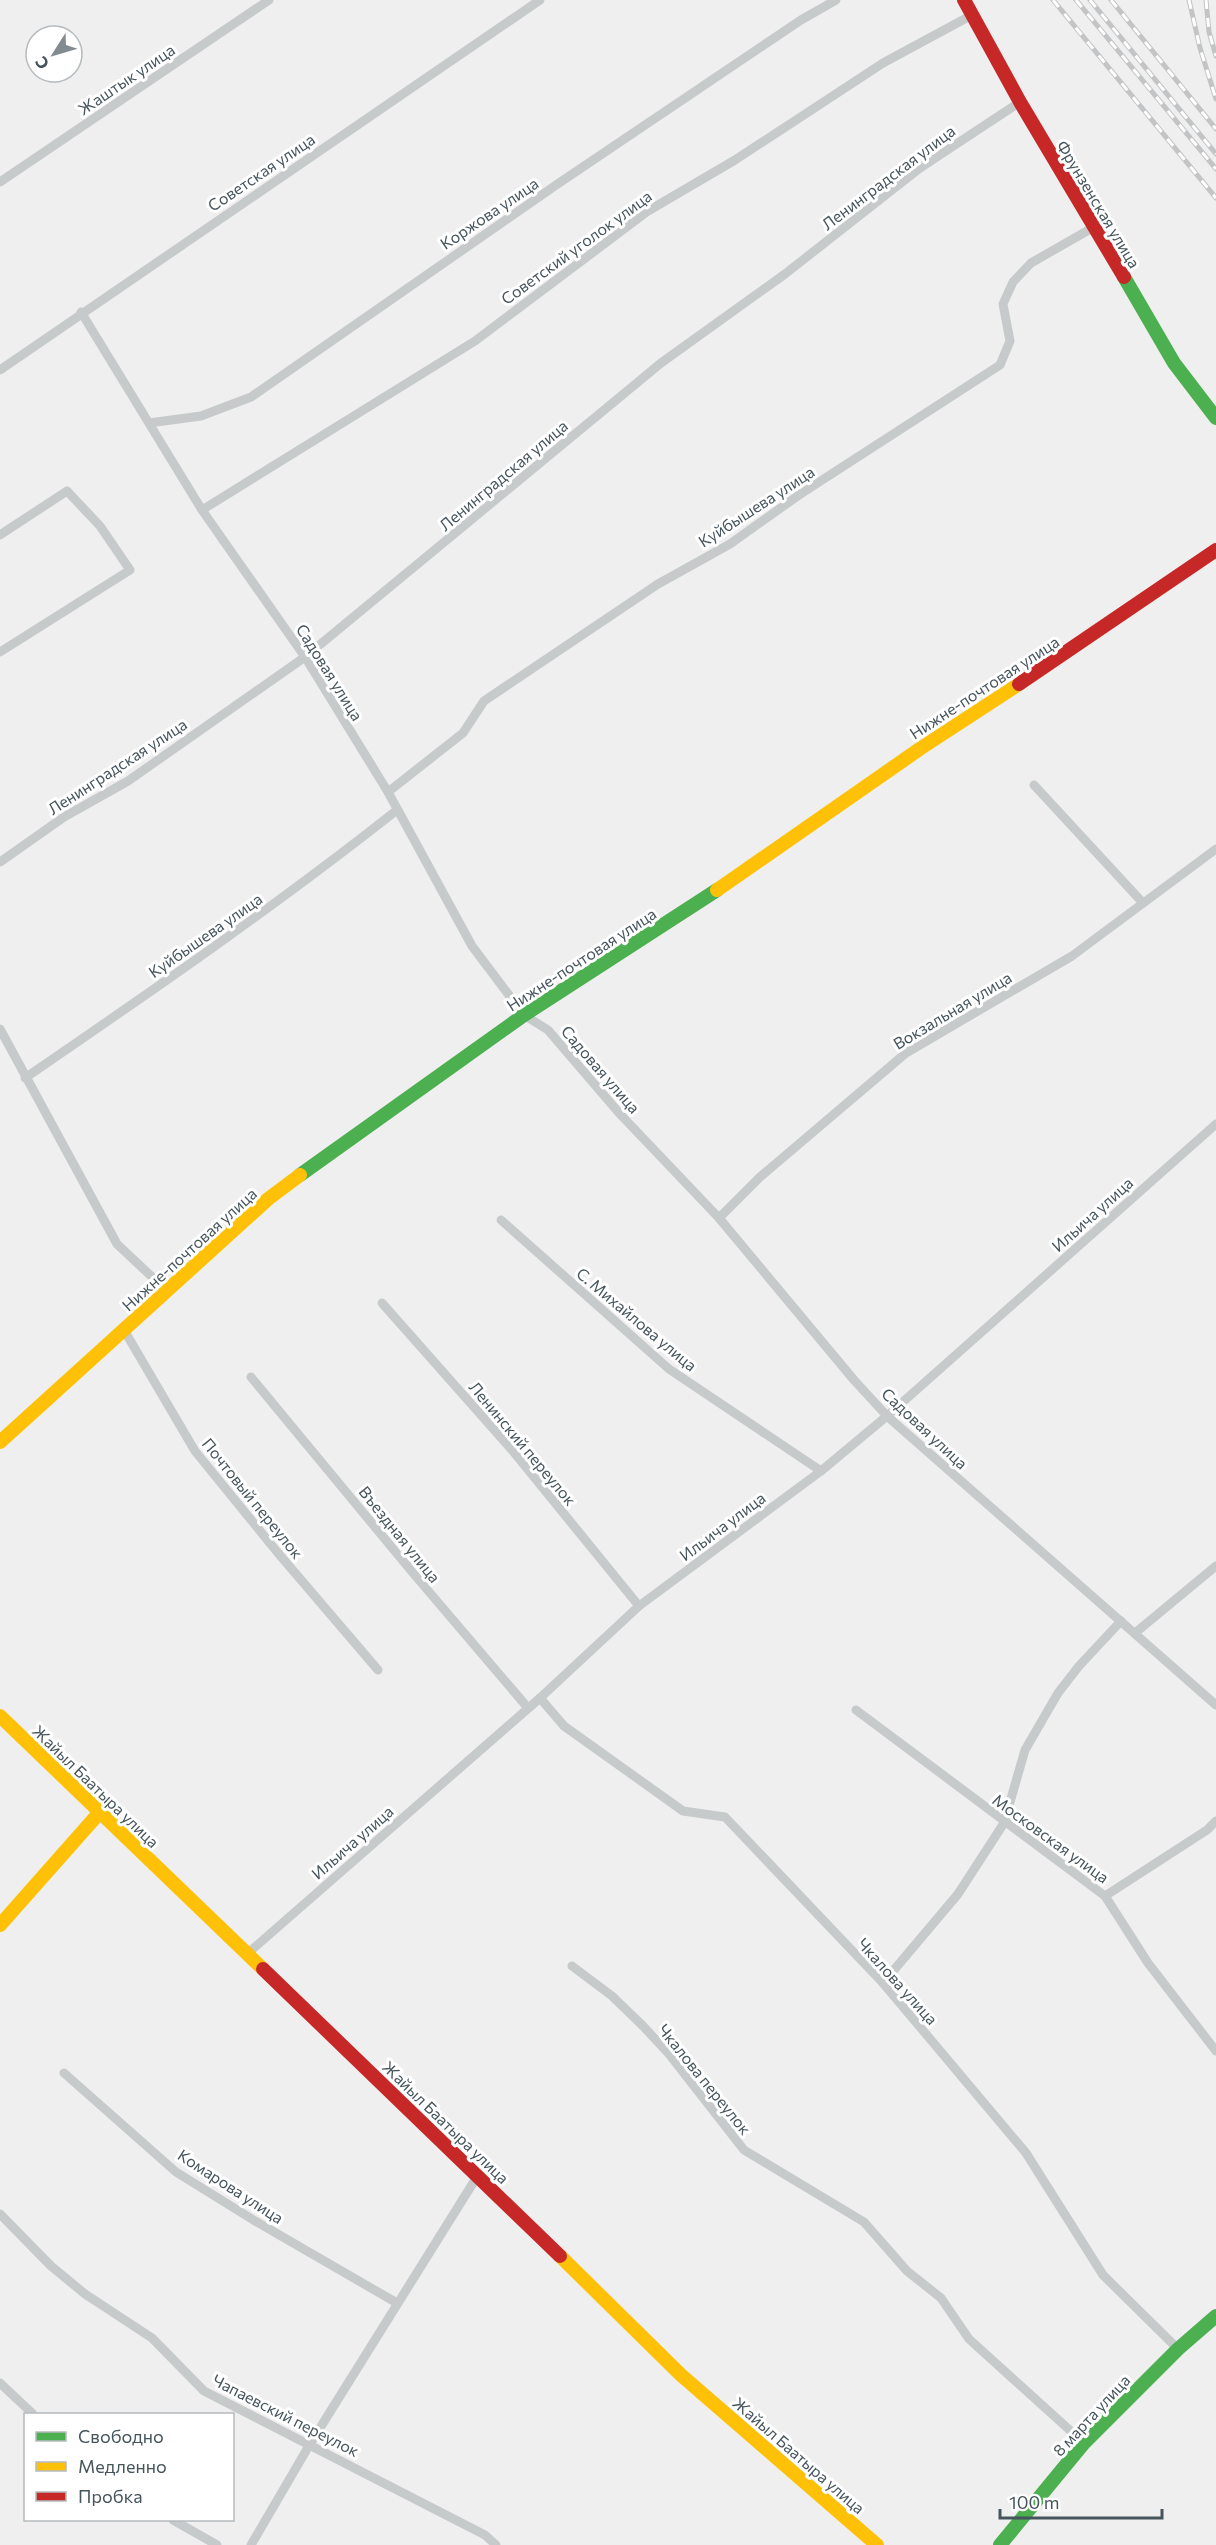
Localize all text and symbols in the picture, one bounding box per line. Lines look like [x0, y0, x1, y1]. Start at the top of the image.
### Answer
north arrow [24, 24, 84, 84]
street label: Жаштык улица [74, 40, 178, 118]
text: С [31, 53, 52, 73]
street label: Ленинградская улица [818, 121, 958, 233]
street label: Советская улица [204, 129, 318, 215]
street label: Фрунзенская улица [1053, 137, 1145, 271]
street label: Коржова улица [436, 173, 542, 253]
street label: Советский уголок улица [497, 186, 655, 308]
street label: Ленинградская улица [435, 416, 571, 534]
street label: Куйбышева улица [695, 461, 817, 551]
street label: Садовая улица [293, 620, 367, 724]
street label: Нижне-почтовая улица [906, 632, 1062, 742]
street label: Ленинградская улица [44, 714, 190, 818]
street label: Куйбышева улица [145, 889, 265, 981]
street label: Нижне-почтовая улица [503, 904, 659, 1014]
street label: Вокзальная улица [889, 967, 1015, 1053]
street label: Садовая улица [558, 1021, 644, 1117]
street label: Ильича улица [1048, 1173, 1136, 1255]
street label: Нижне-почтовая улица [118, 1184, 260, 1314]
street label: С. Михайлова улица [573, 1263, 701, 1375]
street label: Ленинский переулок [466, 1377, 581, 1509]
street label: Садовая улица [878, 1383, 972, 1473]
street label: Почтовый переулок [199, 1434, 308, 1562]
street label: Въездная улица [355, 1482, 445, 1586]
street label: Ильича улица [675, 1488, 769, 1564]
street label: Жайыл Баатыра улица [29, 1721, 163, 1851]
street label: Московская улица [989, 1789, 1113, 1887]
street label: Ильича улица [307, 1801, 397, 1883]
street label: Чкалова улица [854, 1934, 942, 2028]
street label: Чкалова переулок [655, 2020, 756, 2138]
street label: Жайыл Баатыра улица [379, 2057, 513, 2187]
street label: Комарова улица [175, 2145, 287, 2227]
street label: Чапаевский переулок [210, 2370, 363, 2460]
street label: 8 марта улица [1048, 2370, 1134, 2460]
street label: Жайыл Баатыра улица [729, 2393, 869, 2517]
legend [24, 2413, 234, 2521]
text: Свободно [78, 2425, 164, 2447]
text: Медленно [78, 2455, 167, 2477]
scale bar [1000, 2482, 1162, 2520]
text: Пробка [78, 2485, 143, 2507]
text: 100 m [1009, 2491, 1059, 2513]

